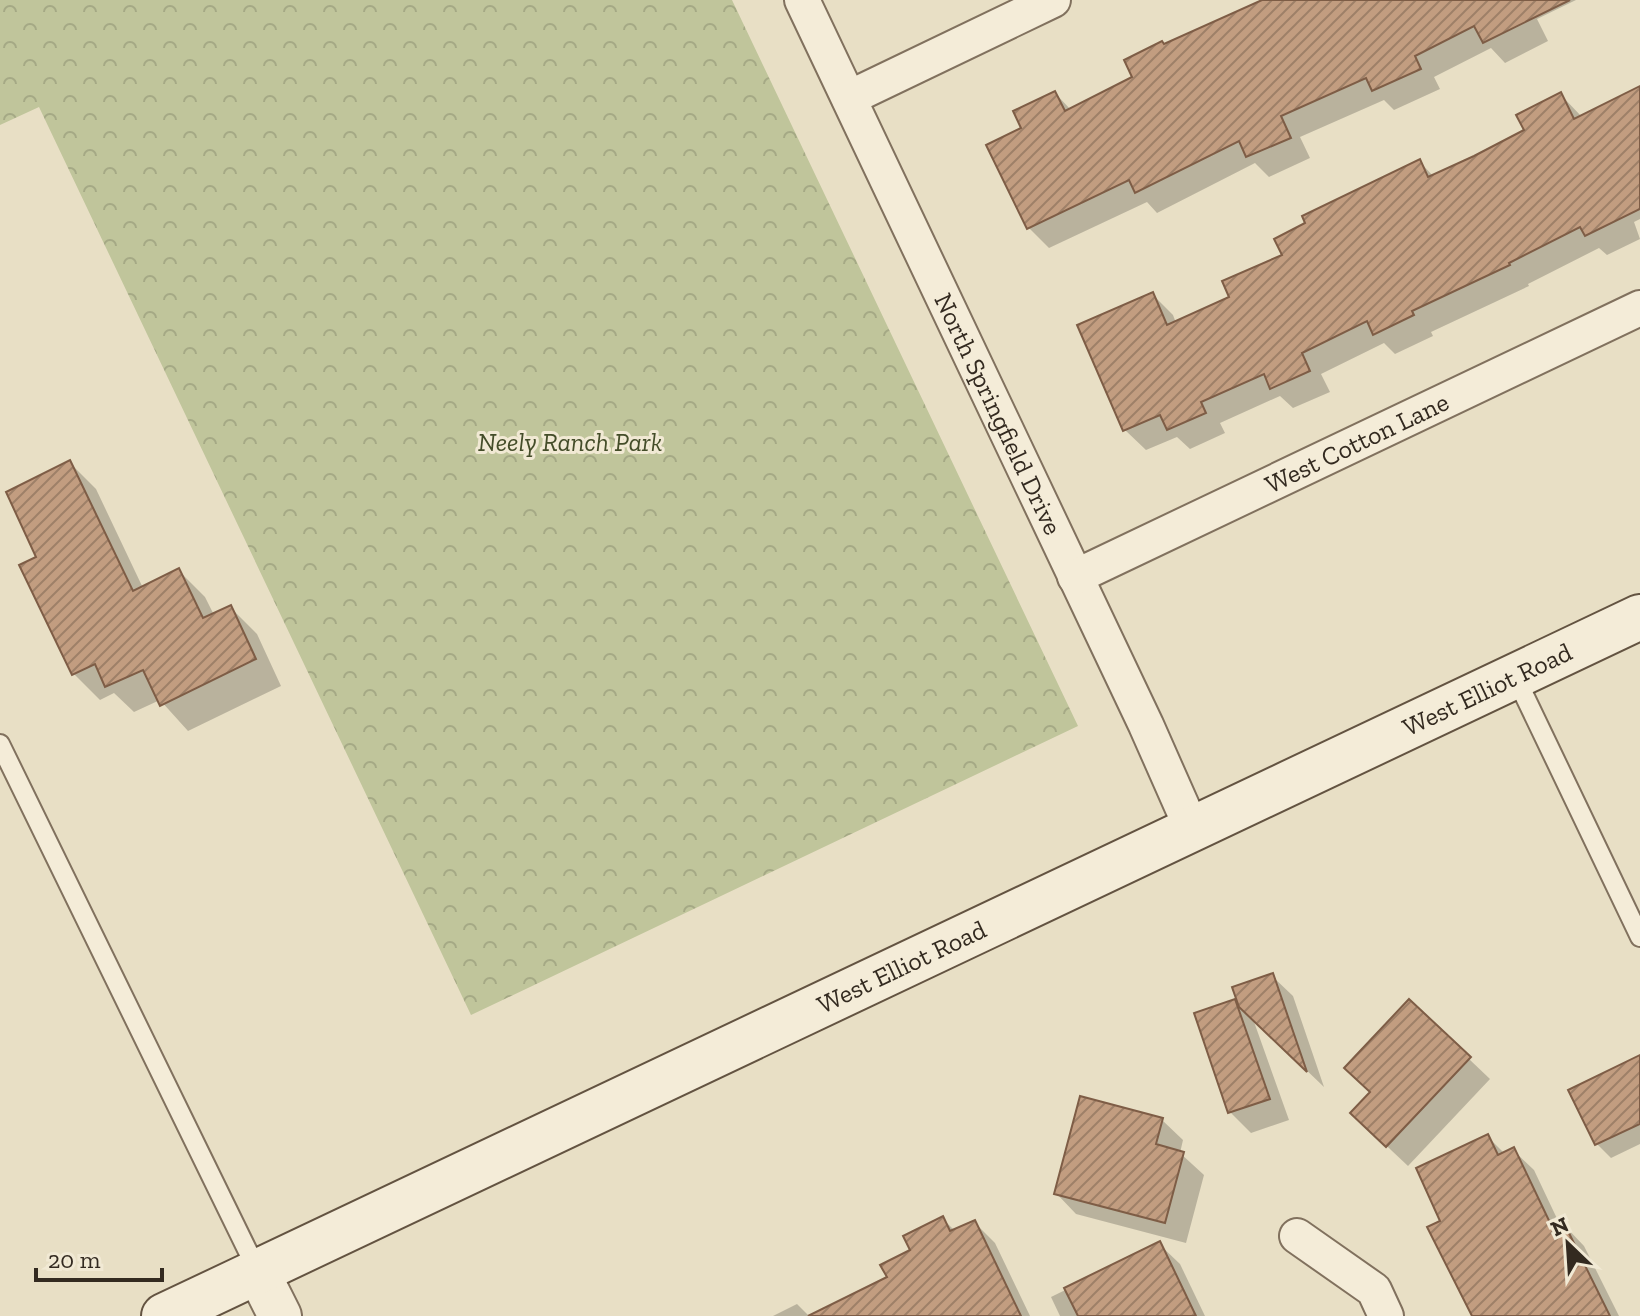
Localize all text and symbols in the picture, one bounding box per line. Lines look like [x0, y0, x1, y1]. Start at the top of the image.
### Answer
street label: North Springfield Drive [927, 288, 1069, 540]
street label: West Cotton Lane [1260, 385, 1454, 500]
park label: Neely Ranch Park [478, 426, 662, 458]
street label: West Elliot Road [1397, 636, 1577, 743]
street label: West Elliot Road [812, 913, 991, 1020]
north arrow [1528, 1204, 1608, 1284]
text: N [1546, 1210, 1573, 1242]
scale bar [36, 1232, 162, 1282]
text: 20 m [48, 1245, 101, 1274]

